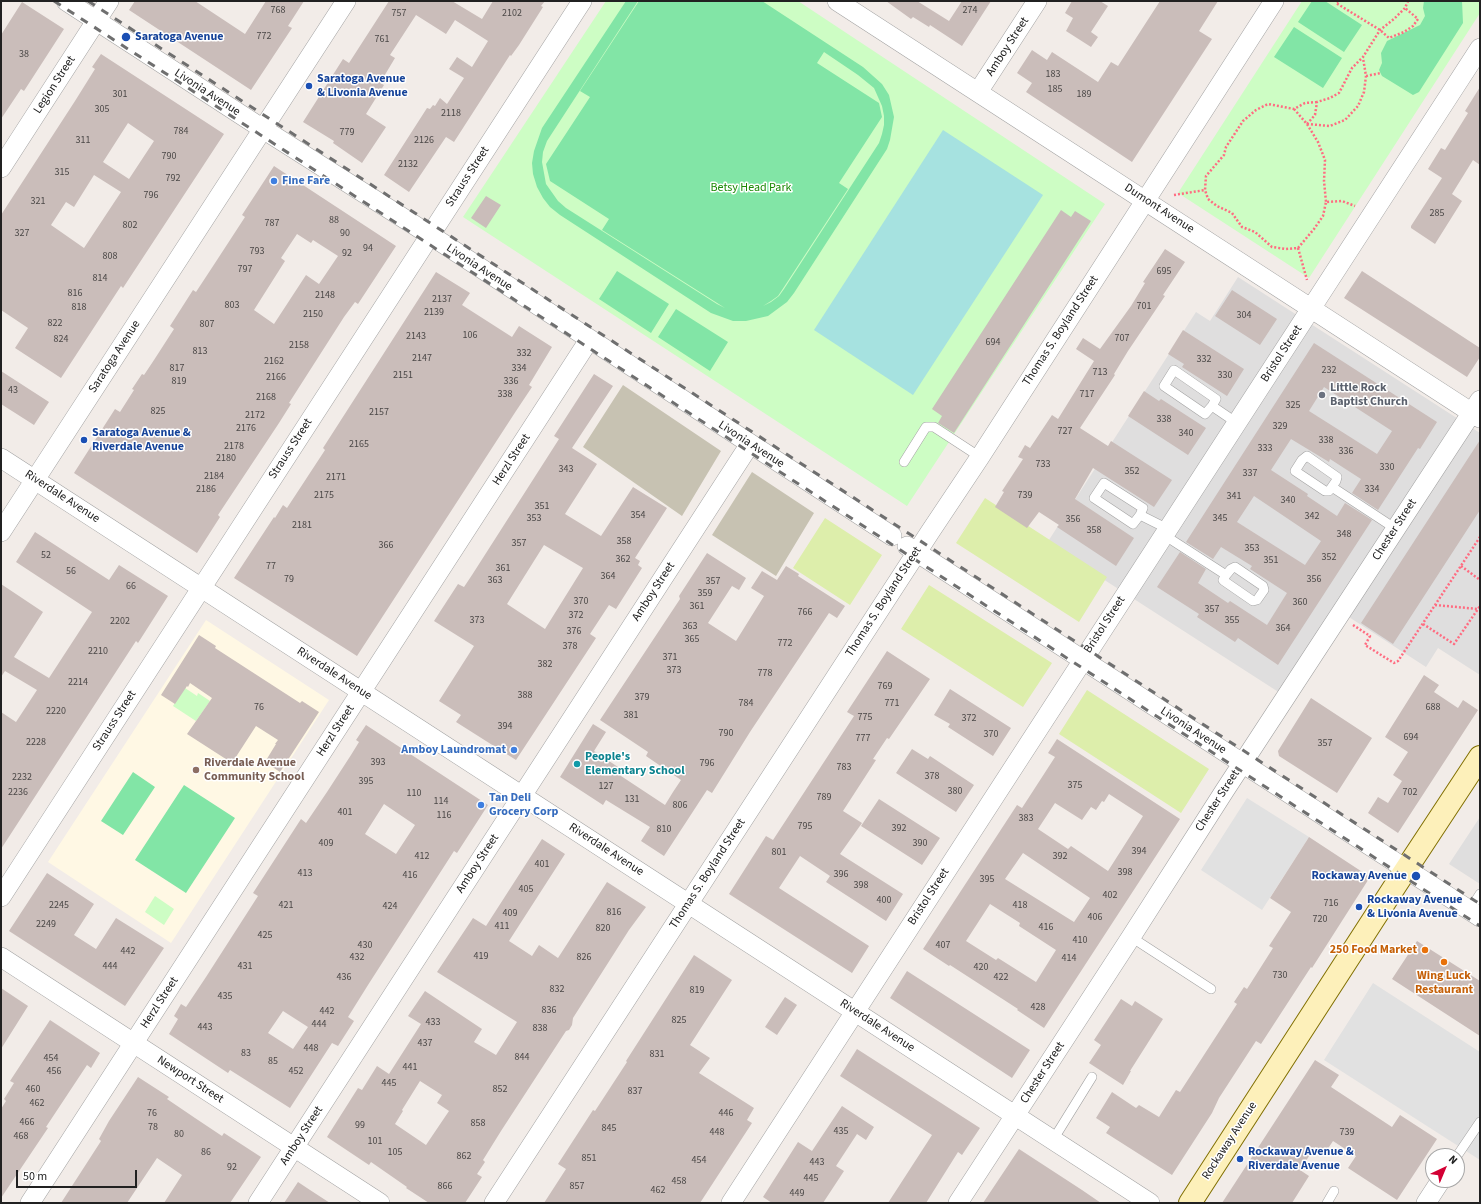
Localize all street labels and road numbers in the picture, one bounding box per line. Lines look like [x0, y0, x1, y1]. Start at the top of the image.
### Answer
street label: Amboy Street [984, 15, 1032, 79]
street label: Legion Street [31, 53, 79, 117]
street label: Livonia Avenue [171, 66, 243, 120]
street label: Strauss Street [443, 144, 493, 210]
street label: Dumont Avenue [1121, 181, 1197, 237]
street label: Livonia Avenue [443, 241, 515, 295]
street label: Thomas S. Boyland Street [1020, 273, 1102, 389]
street label: Saratoga Avenue [86, 318, 144, 396]
street label: Bristol Street [1258, 323, 1306, 385]
street label: Strauss Street [266, 416, 316, 482]
street label: Livonia Avenue [715, 418, 787, 472]
street label: Herzl Street [490, 432, 534, 488]
street label: Riverdale Avenue [22, 467, 102, 527]
street label: Chester Street [1370, 496, 1420, 564]
street label: Thomas S. Boyland Street [843, 544, 925, 660]
street label: Amboy Street [630, 560, 678, 624]
street label: Bristol Street [1081, 594, 1129, 656]
street label: Riverdale Avenue [294, 644, 374, 704]
street label: Strauss Street [90, 688, 140, 754]
street label: Herzl Street [314, 703, 358, 759]
street label: Livonia Avenue [1157, 704, 1229, 758]
street label: Chester Street [1193, 767, 1243, 835]
street label: Thomas S. Boyland Street [667, 816, 749, 932]
street label: Riverdale Avenue [566, 820, 646, 880]
street label: Amboy Street [454, 832, 502, 896]
street label: Bristol Street [905, 866, 953, 928]
street label: Herzl Street [138, 975, 182, 1031]
street label: Riverdale Avenue [837, 996, 917, 1056]
street label: Chester Street [1018, 1039, 1068, 1107]
street label: Newport Street [154, 1053, 226, 1107]
street label: Rockaway Avenue [1199, 1099, 1261, 1183]
street label: Amboy Street [278, 1104, 326, 1168]

